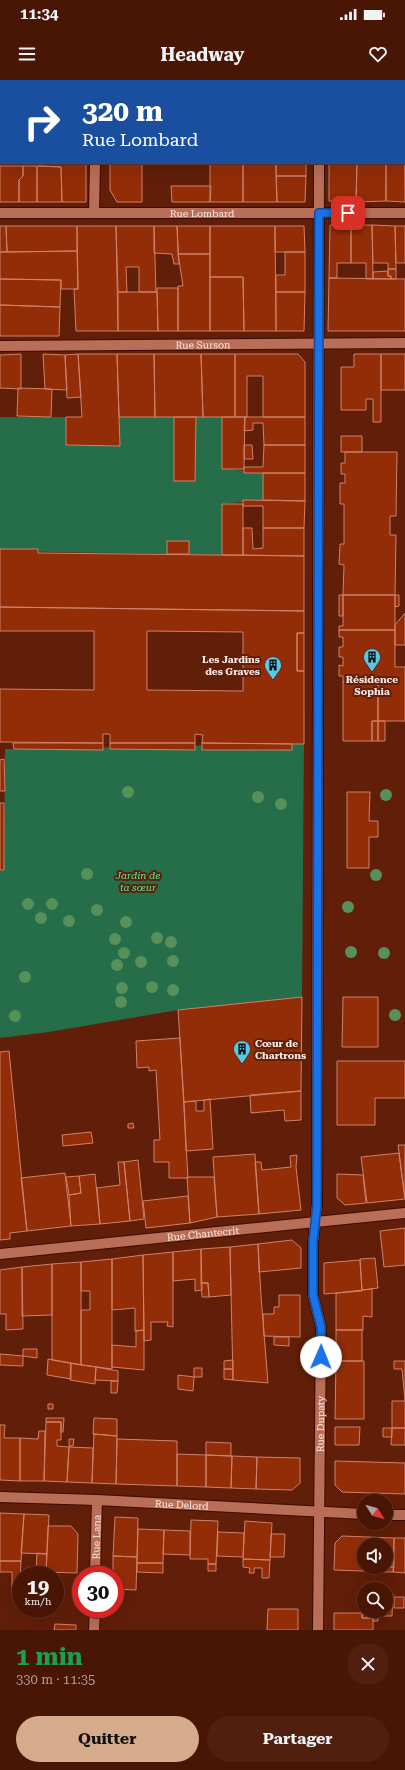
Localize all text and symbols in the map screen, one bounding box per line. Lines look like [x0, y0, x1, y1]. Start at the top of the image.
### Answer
text: 11:34 [20, 5, 58, 23]
icon: menu [16, 43, 38, 65]
icon: heart [367, 43, 389, 65]
text: Headway [161, 44, 244, 65]
text: 320 m [82, 95, 163, 128]
icon: right [16, 96, 68, 148]
text: Rue Lombard [82, 129, 198, 150]
pin [331, 196, 365, 230]
icon: arrive [337, 202, 359, 224]
street label: Rue Lombard [170, 208, 235, 219]
street label: Rue Surson [175, 339, 231, 351]
building icon: Résidence Sophia [362, 647, 382, 672]
place label: Les Jardins des Graves [202, 654, 260, 677]
building icon: Les Jardins des Graves [263, 655, 283, 680]
place label: Résidence Sophia [346, 674, 398, 697]
park label: Jardin de ta sœur [115, 870, 160, 893]
place label: Cœur de Chartrons [255, 1038, 306, 1061]
building icon: Cœur de Chartrons [232, 1039, 252, 1064]
street label: Rue Chantecrit [166, 1225, 240, 1243]
position arrow [300, 1336, 342, 1378]
street label: Rue Dupaty [315, 1396, 326, 1452]
north arrow [357, 1494, 393, 1530]
map controls [357, 1494, 393, 1618]
street label: Rue Delord [155, 1498, 210, 1512]
street label: Rue Lana [90, 1514, 103, 1559]
button: sound [357, 1538, 393, 1574]
speed limit sign: 30 [72, 1566, 124, 1618]
text: 19 [27, 1575, 49, 1599]
button: search [357, 1582, 393, 1618]
text: km/h [25, 1596, 51, 1607]
text: 1 min [16, 1643, 83, 1671]
button: close [347, 1643, 389, 1685]
text: 330 m · 11:35 [16, 1672, 95, 1687]
button: Quitter [16, 1716, 199, 1762]
button: Partager [207, 1716, 389, 1762]

